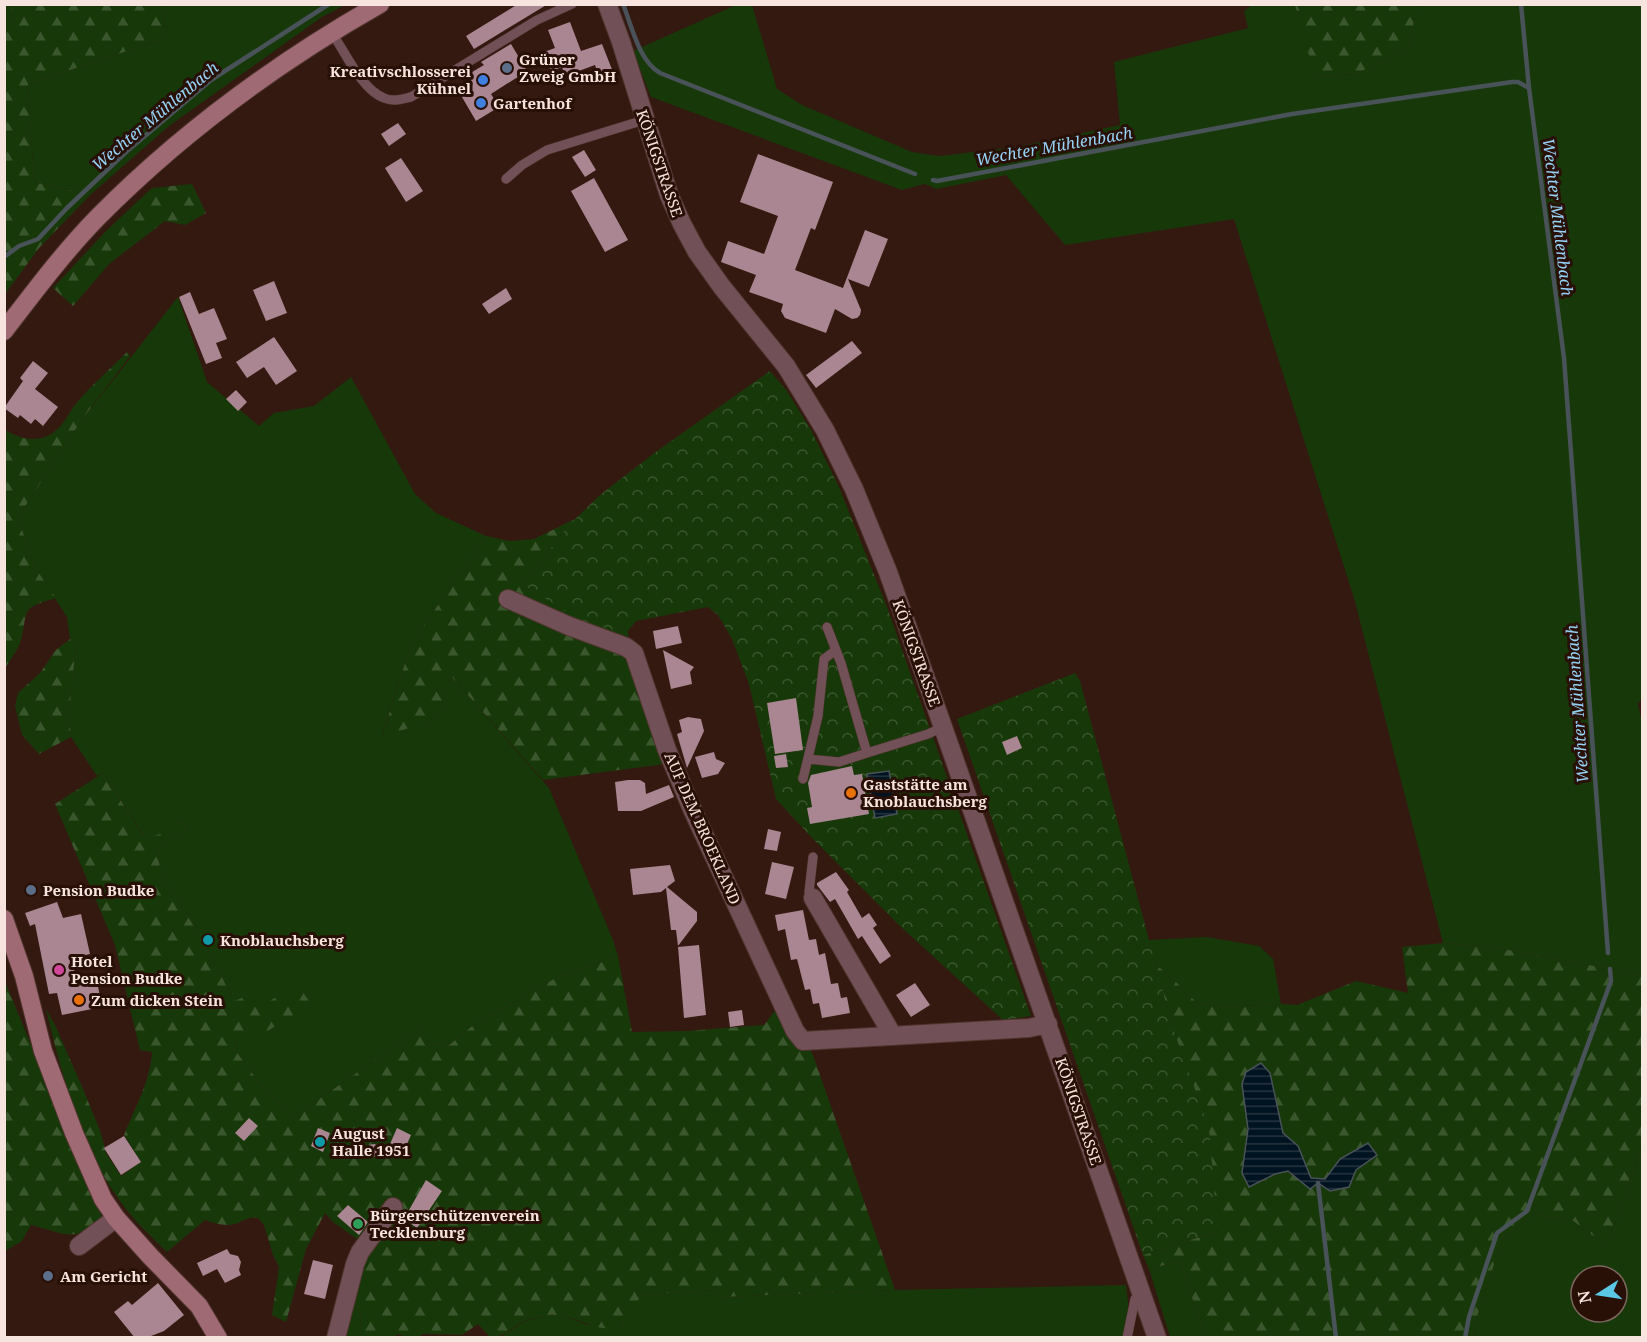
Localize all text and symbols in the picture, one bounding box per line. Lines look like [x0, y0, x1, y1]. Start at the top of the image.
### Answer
place label: Grüner Zweig GmbH [519, 49, 616, 86]
water label: Wechter Mühlenbach [87, 56, 223, 175]
place label: Kreativschlosserei Kühnel [330, 61, 472, 98]
marker: Grüner Zweig GmbH [500, 61, 514, 75]
marker: Kreativschlosserei Kühnel [476, 73, 490, 87]
place label: Gartenhof [493, 93, 573, 113]
marker: Gartenhof [474, 96, 488, 110]
street label: KÖNIGSTRASSE [632, 107, 688, 219]
water label: Wechter Mühlenbach [974, 121, 1134, 171]
water label: Wechter Mühlenbach [1537, 137, 1579, 297]
street label: KÖNIGSTRASSE [888, 597, 946, 709]
water label: Wechter Mühlenbach [1560, 624, 1594, 784]
street label: AUF DEM BROEKLAND [660, 749, 746, 907]
place label: Gaststätte am Knoblauchsberg [863, 774, 988, 811]
marker: Gaststätte am Knoblauchsberg [844, 786, 858, 800]
place label: Pension Budke [43, 880, 154, 900]
marker: Pension Budke [24, 883, 38, 897]
place label: Knoblauchsberg [220, 930, 345, 950]
marker: Knoblauchsberg [201, 933, 215, 947]
place label: Hotel Pension Budke [71, 951, 182, 988]
marker: Hotel Pension Budke [52, 963, 66, 977]
place label: Zum dicken Stein [91, 990, 223, 1010]
marker: Zum dicken Stein [72, 993, 86, 1007]
street label: KÖNIGSTRASSE [1051, 1055, 1107, 1167]
place label: August Halle 1951 [332, 1123, 410, 1160]
marker: August Halle 1951 [313, 1135, 327, 1149]
place label: Bürgerschützenverein Tecklenburg [370, 1205, 540, 1242]
marker: Bürgerschützenverein Tecklenburg [351, 1217, 365, 1231]
north arrow [1569, 1264, 1629, 1324]
place label: Am Gericht [60, 1266, 147, 1286]
marker: Am Gericht [41, 1269, 55, 1283]
text: N [1572, 1288, 1596, 1306]

